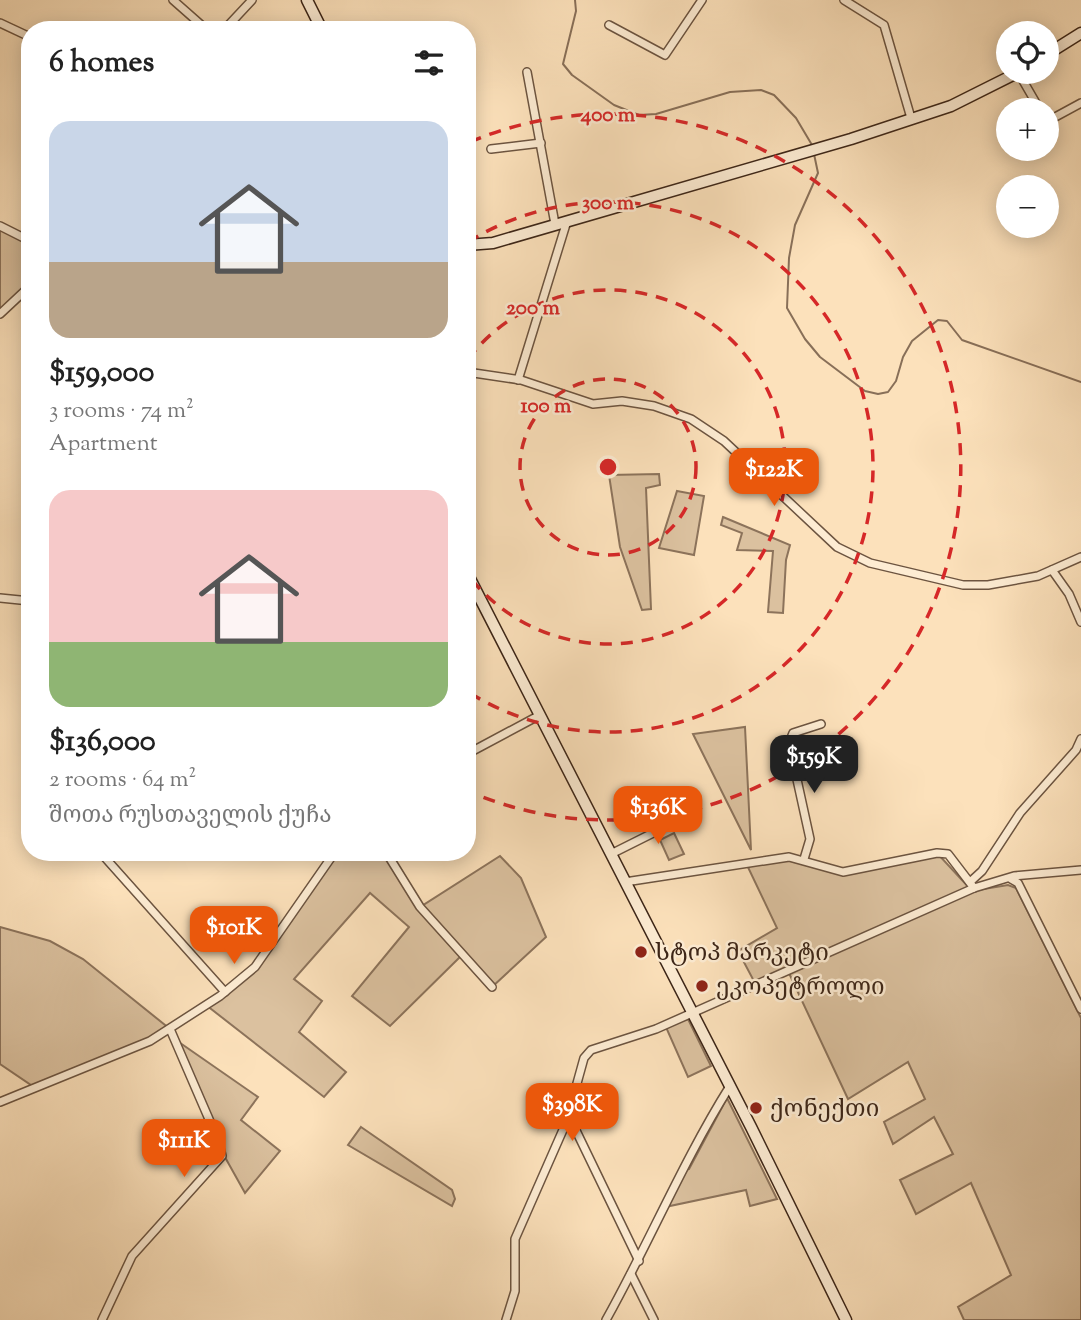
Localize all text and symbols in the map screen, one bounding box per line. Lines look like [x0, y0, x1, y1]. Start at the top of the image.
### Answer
map controls [996, 21, 1059, 238]
button: locate [996, 21, 1059, 84]
text: 6 homes [49, 42, 154, 85]
icon: filters [410, 44, 448, 82]
button: + [996, 98, 1059, 161]
text: 400 m [580, 101, 636, 131]
icon: home [186, 166, 312, 292]
button: − [996, 175, 1059, 238]
text: 300 m [582, 189, 635, 219]
text: 200 m [506, 294, 561, 324]
text: $159,000 [49, 352, 154, 395]
text: 100 m [521, 392, 572, 422]
text: 3 rooms · 74 m² [49, 395, 194, 428]
text: Apartment [49, 428, 158, 461]
pin: $122K [725, 448, 823, 508]
text: $122K [745, 454, 803, 487]
centre of rings [596, 455, 620, 479]
icon: home [186, 536, 312, 662]
text: $136,000 [49, 721, 156, 764]
pin: $159K [765, 736, 863, 795]
text: $159K [786, 741, 842, 774]
text: 2 rooms · 64 m² [49, 764, 196, 797]
pin: $136K [609, 786, 707, 846]
text: $136K [629, 792, 687, 825]
text: შოთა რუსთაველის ქუჩა [49, 800, 332, 833]
pin: $101K [185, 906, 283, 966]
text: $101K [206, 912, 262, 945]
place label: სტოპ მარკეტი [655, 937, 829, 971]
marker: სტოპ მარკეტი [633, 944, 649, 960]
place label: ეკოპეტროლი [716, 971, 885, 1005]
marker: ეკოპეტროლი [694, 978, 710, 994]
pin: $398K [523, 1084, 621, 1143]
text: $398K [542, 1089, 602, 1122]
place label: ქონექთი [770, 1093, 879, 1127]
marker: ქონექთი [748, 1100, 764, 1116]
pin: $111K [135, 1120, 233, 1179]
text: $111K [158, 1125, 210, 1158]

